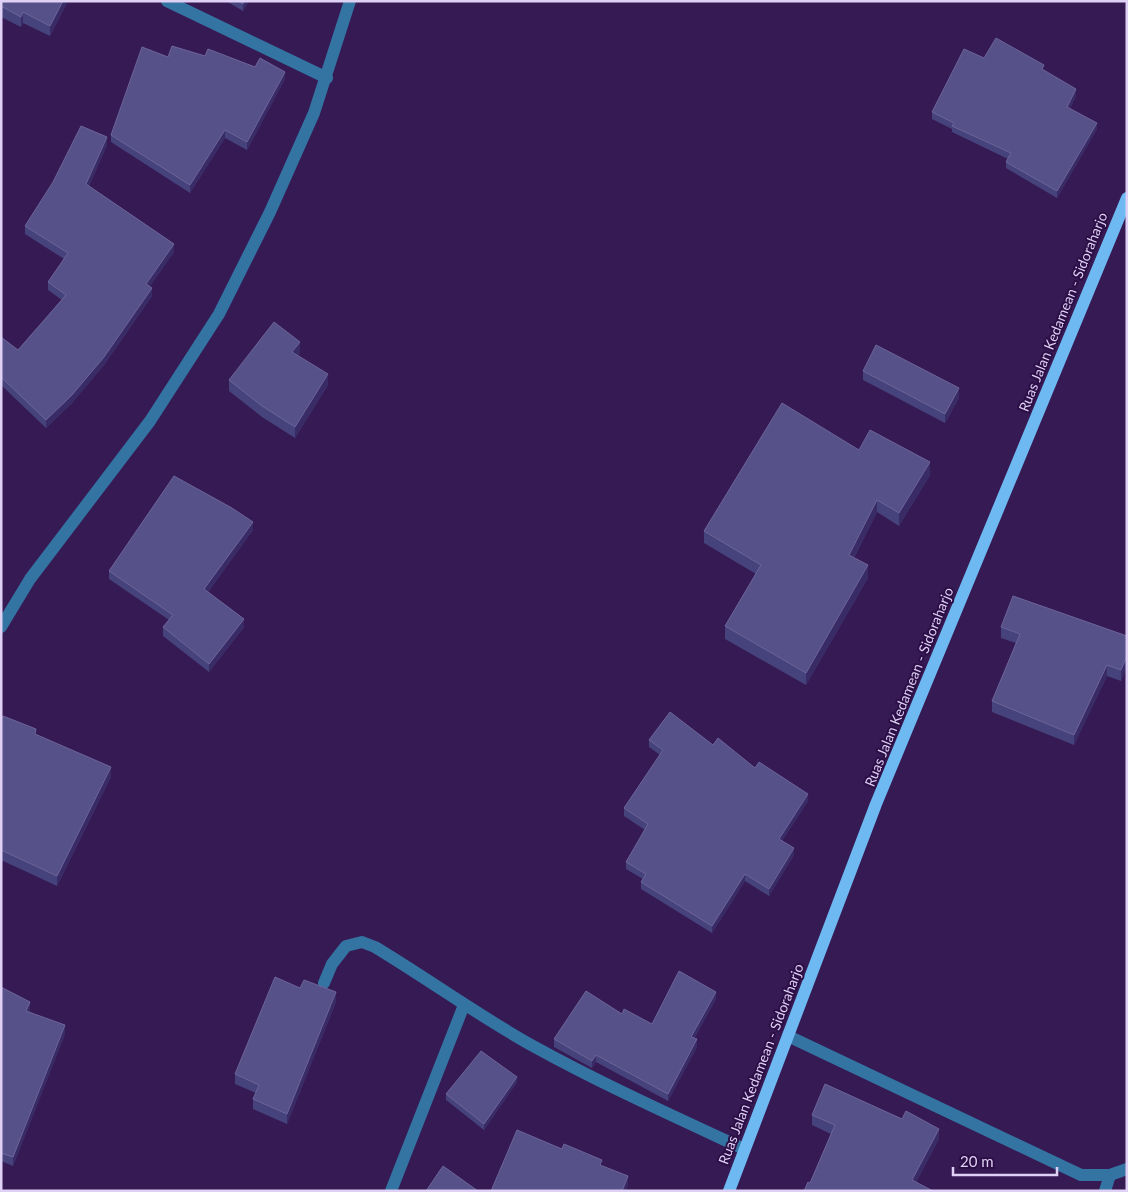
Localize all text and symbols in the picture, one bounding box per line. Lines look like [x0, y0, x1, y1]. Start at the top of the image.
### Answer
street label: Ruas Jalan Kedamean - Sidoraharjo [1015, 210, 1110, 414]
street label: Ruas Jalan Kedamean - Sidoraharjo [861, 585, 956, 789]
street label: Ruas Jalan Kedamean - Sidoraharjo [714, 961, 807, 1167]
scale bar [953, 1144, 1057, 1176]
text: 20 m [960, 1152, 994, 1170]

